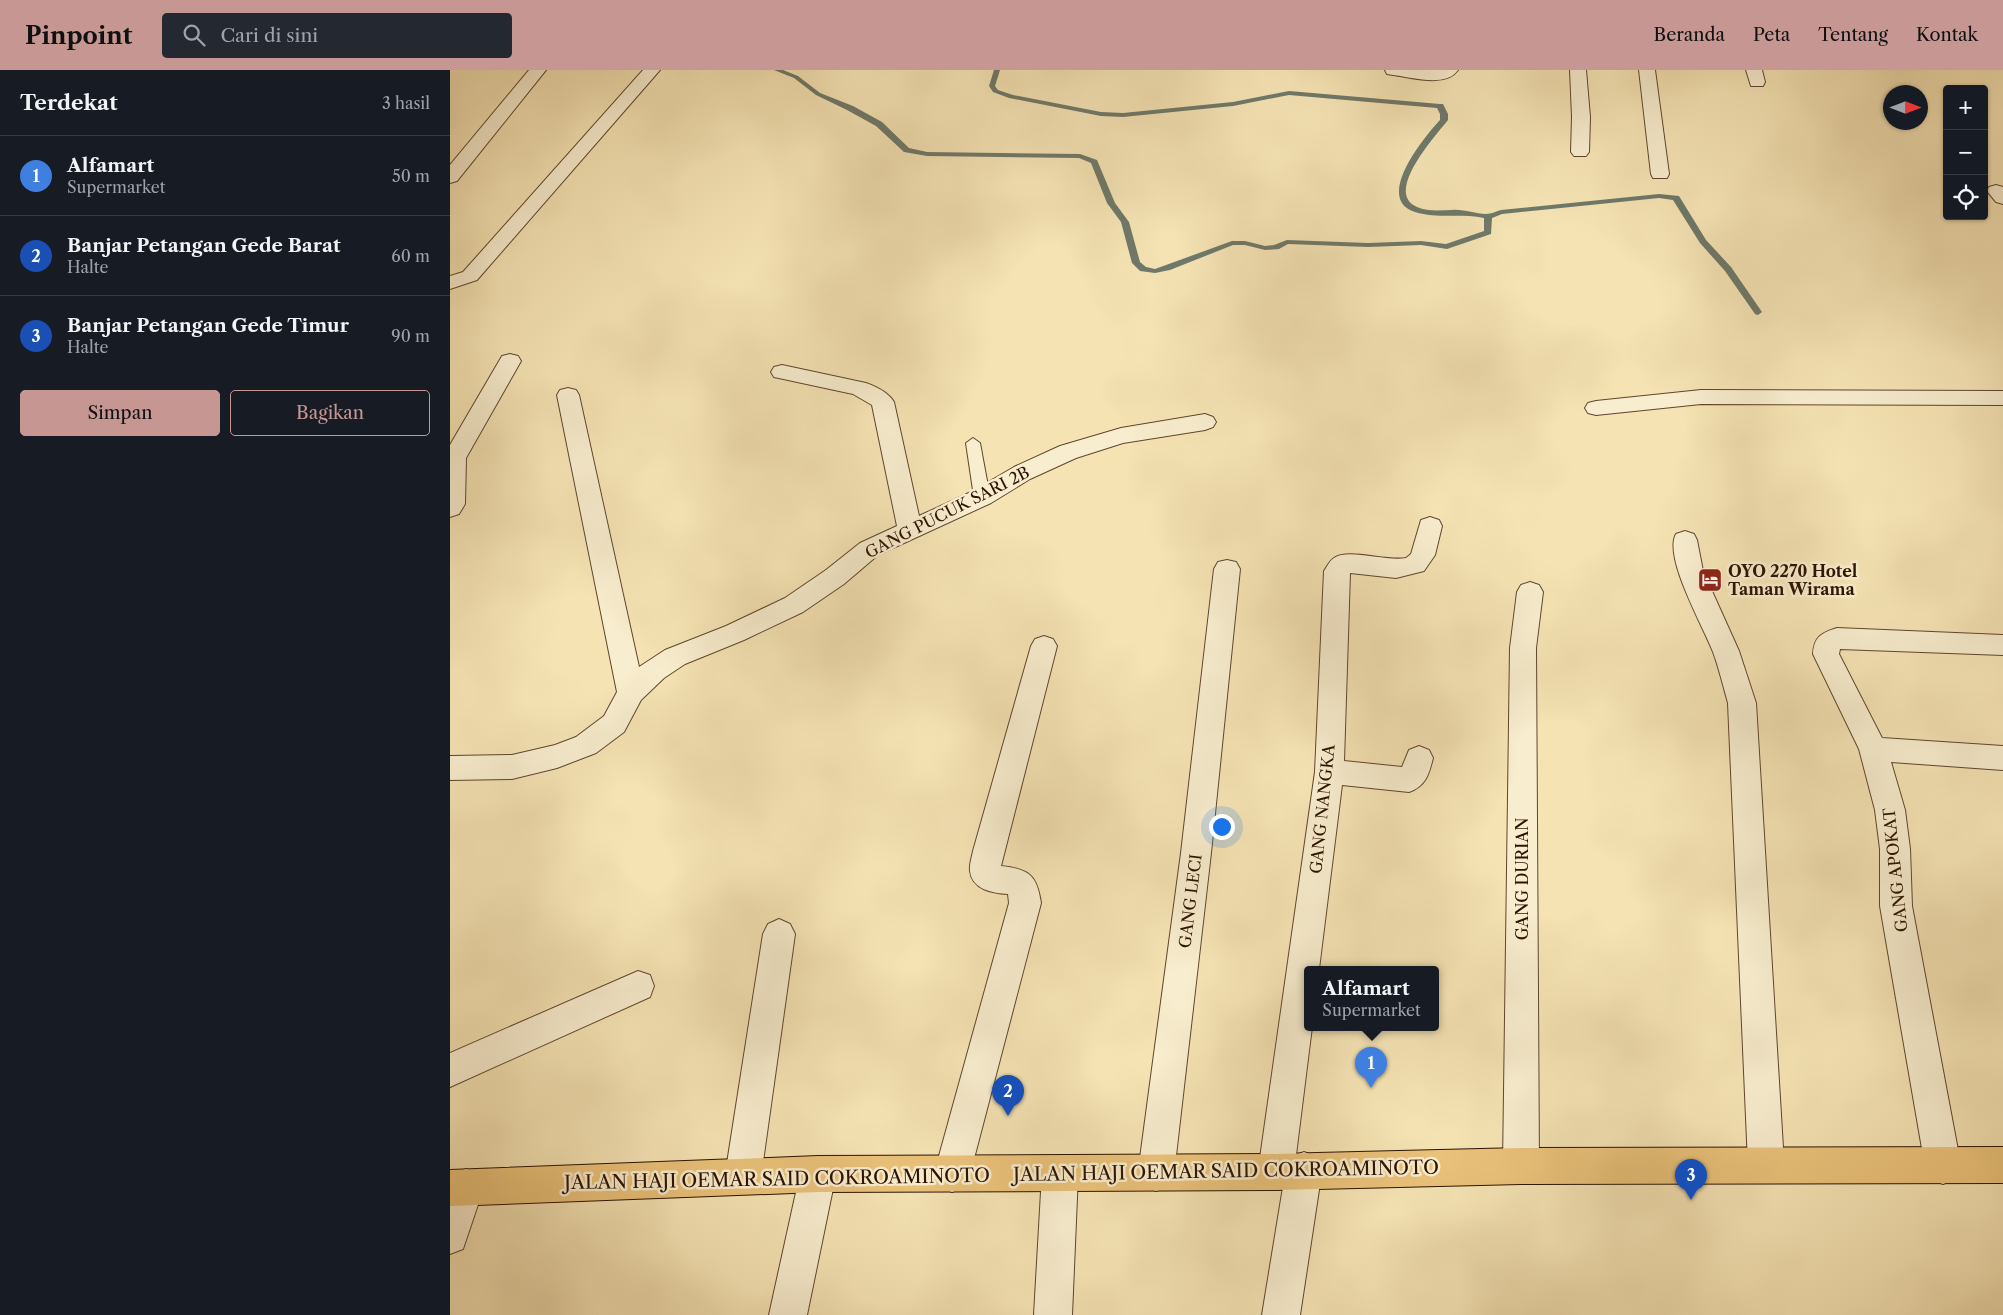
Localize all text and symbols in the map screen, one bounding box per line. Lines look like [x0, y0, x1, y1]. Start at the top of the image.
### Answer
search box [162, 13, 512, 58]
text: Pinpoint [25, 21, 132, 50]
icon: search [180, 21, 208, 49]
text: Cari di sini [220, 24, 318, 47]
text: Beranda [1654, 24, 1725, 46]
text: Peta [1753, 24, 1790, 46]
text: Tentang [1818, 24, 1888, 46]
text: Kontak [1916, 24, 1978, 46]
north arrow [1883, 85, 1928, 130]
map controls [1943, 85, 1988, 220]
button: + [1943, 85, 1988, 130]
text: Terdekat [20, 90, 118, 115]
text: 3 hasil [382, 93, 430, 113]
button: − [1943, 130, 1988, 175]
text: Alfamart [67, 154, 154, 177]
text: 1 [32, 166, 40, 186]
text: 50 m [392, 166, 430, 186]
button: locate [1943, 175, 1988, 220]
text: Supermarket [67, 177, 165, 197]
text: Banjar Petangan Gede Barat [67, 234, 341, 257]
text: 2 [31, 246, 41, 266]
text: 60 m [391, 246, 430, 266]
text: Halte [67, 257, 108, 277]
text: Banjar Petangan Gede Timur [67, 314, 349, 337]
text: 3 [31, 326, 41, 346]
text: 90 m [391, 326, 430, 346]
text: Halte [67, 337, 108, 357]
button: Simpan [20, 390, 220, 436]
button: Bagikan [230, 390, 430, 436]
street label: GANG PUCUK SARI 2B [861, 462, 1033, 562]
place label: OYO 2270 Hotel Taman Wirama [1728, 561, 1858, 599]
hotel icon: OYO 2270 Hotel Taman Wirama [1697, 567, 1723, 593]
street label: GANG NANGKA [1305, 742, 1339, 875]
street label: GANG APOKAT [1879, 807, 1911, 933]
your location [1209, 814, 1235, 840]
street label: GANG DURIAN [1512, 818, 1532, 940]
street label: GANG LECI [1174, 853, 1206, 949]
popup [1304, 966, 1439, 1031]
text: Alfamart [1322, 977, 1410, 1000]
text: Supermarket [1322, 1000, 1421, 1020]
pin: 1 [1355, 1047, 1387, 1088]
pin: 2 [992, 1075, 1024, 1116]
street label: JALAN HAJI OEMAR SAID COKROAMINOTO [1010, 1156, 1439, 1186]
pin: 3 [1675, 1159, 1707, 1200]
street label: JALAN HAJI OEMAR SAID COKROAMINOTO [561, 1164, 990, 1194]

